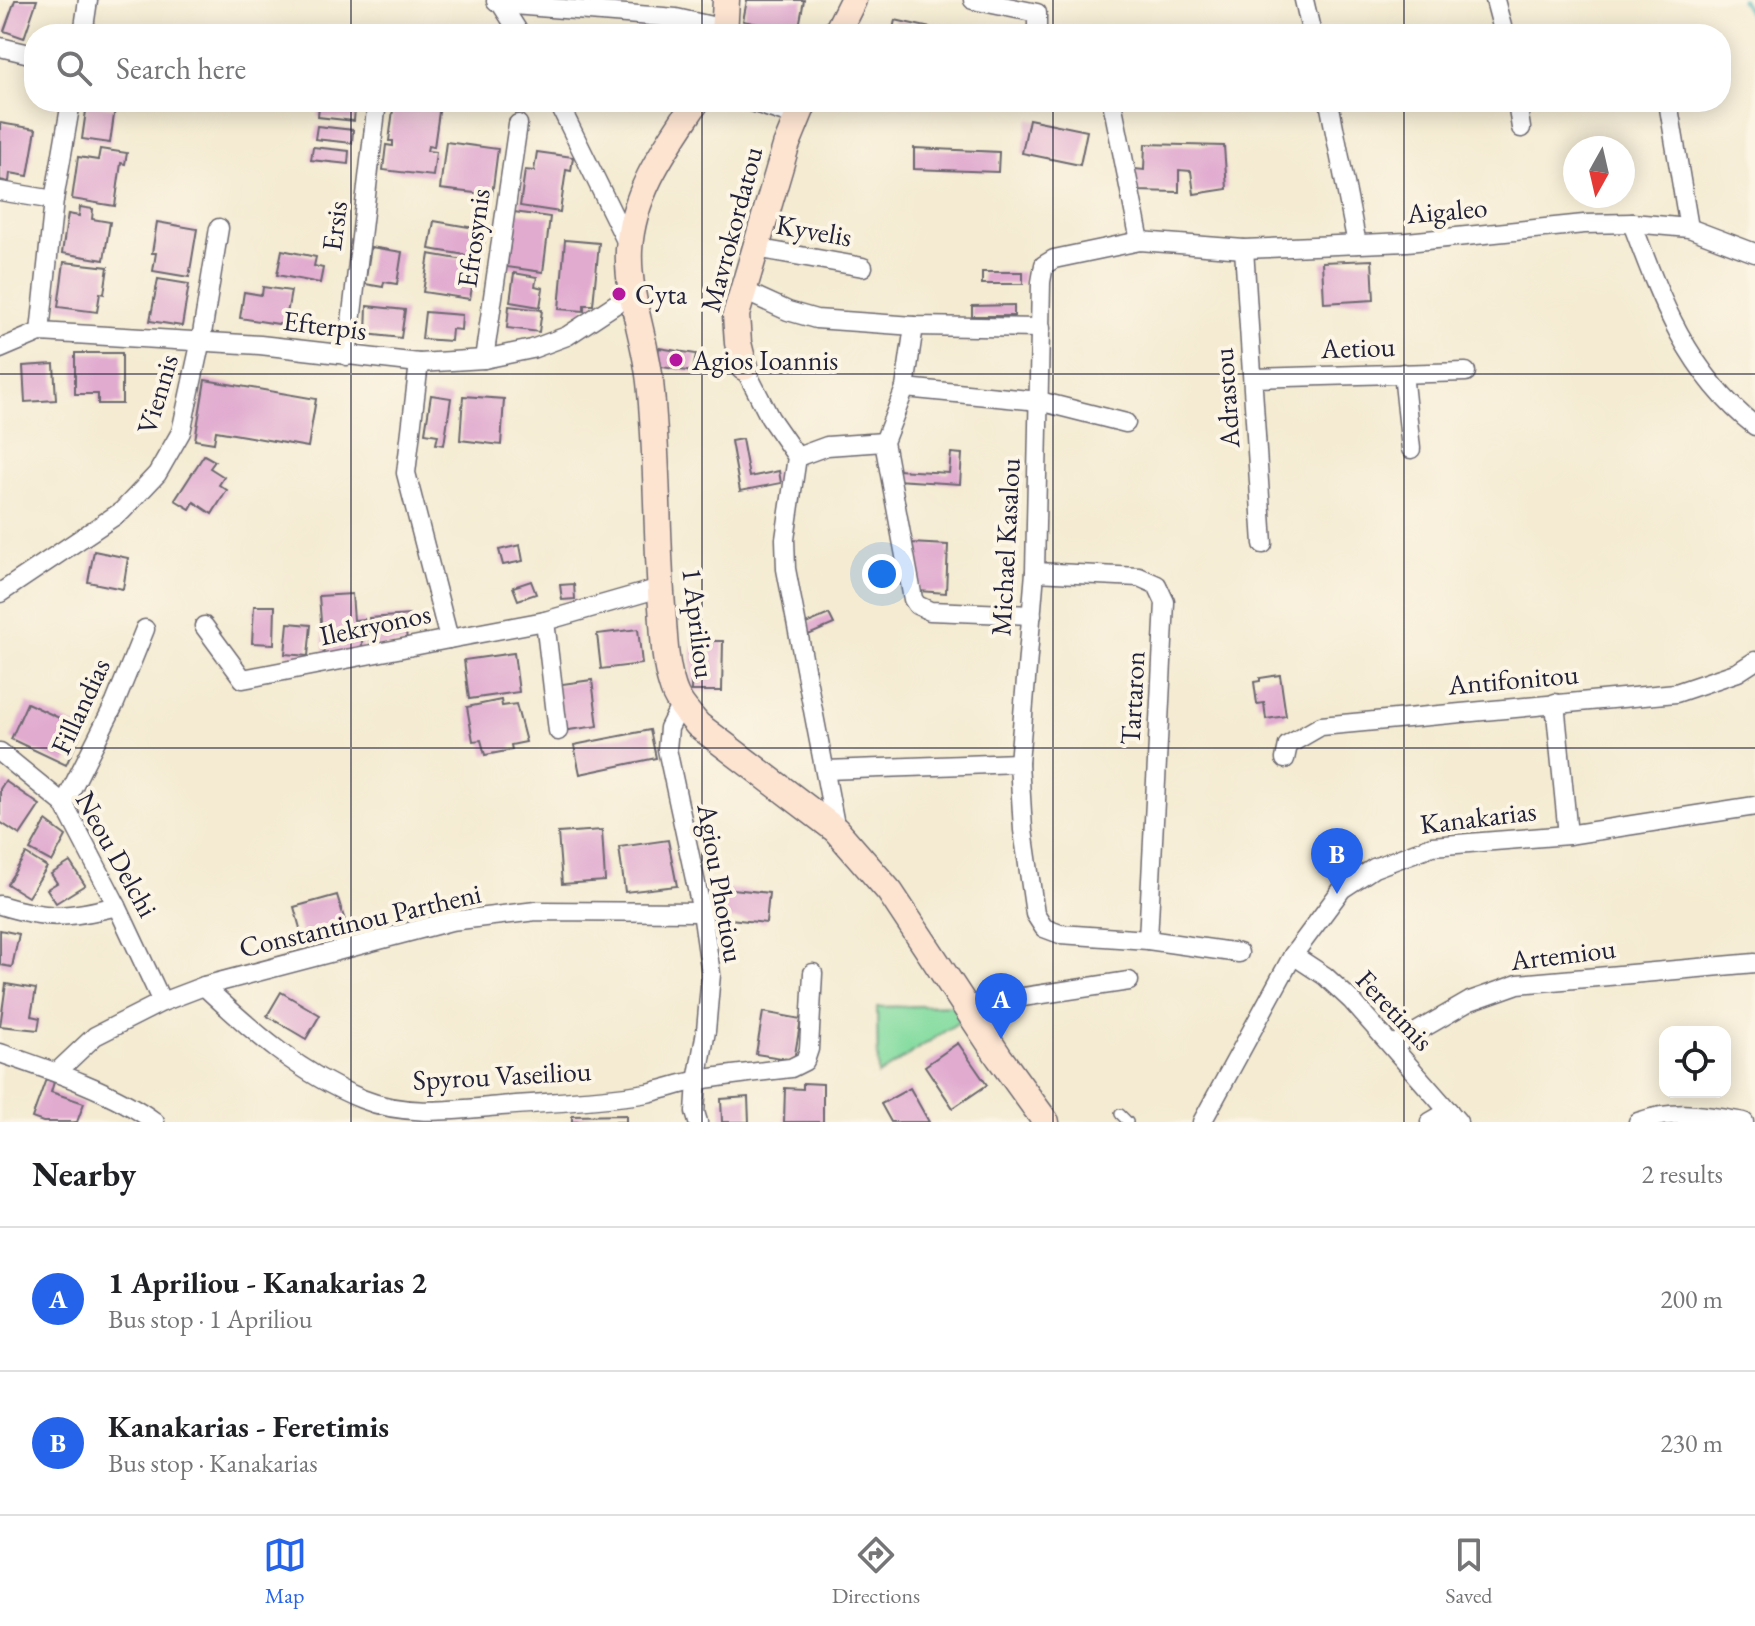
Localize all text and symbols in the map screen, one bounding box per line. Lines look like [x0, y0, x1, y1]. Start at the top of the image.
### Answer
search box [24, 24, 1731, 112]
icon: search [52, 46, 96, 90]
text: Search here [116, 49, 246, 88]
north arrow [1563, 136, 1635, 208]
street label: Mavrokordatou [692, 142, 770, 315]
street label: Efrosynis [448, 186, 498, 290]
street label: Aigaleo [1404, 189, 1489, 232]
street label: Ersis [313, 199, 355, 253]
street label: Kyvelis [773, 206, 855, 254]
place label: Cyta [635, 276, 688, 312]
marker: Cyta [610, 285, 628, 303]
street label: Efterpis [281, 302, 369, 348]
street label: Aetiou [1319, 328, 1396, 366]
place label: Agios Ioannis [691, 342, 838, 378]
street label: Adrastou [1205, 346, 1248, 450]
street label: Viennis [128, 350, 186, 438]
marker: Agios Ioannis [667, 351, 685, 369]
street label: Michael Kasalou [982, 457, 1028, 637]
your location [862, 554, 902, 594]
street label: 1 Apriliou [674, 566, 724, 681]
street label: Ilekryonos [316, 595, 434, 653]
street label: Tartaron [1112, 650, 1152, 746]
street label: Fillandias [42, 652, 118, 760]
street label: Antifonitou [1445, 655, 1580, 703]
street label: Neou Delchi [68, 785, 166, 923]
street label: Kanakarias [1418, 792, 1538, 842]
street label: Agiou Photiou [689, 800, 753, 965]
pin: B [1311, 828, 1363, 894]
street label: Constantinou Partheni [235, 875, 485, 965]
street label: Artemiou [1507, 930, 1618, 978]
street label: Feretimis [1348, 962, 1442, 1058]
pin: A [975, 973, 1027, 1039]
map controls [1659, 1026, 1731, 1098]
button: locate [1659, 1026, 1731, 1098]
street label: Spyrou Vaseiliou [412, 1052, 593, 1098]
text: Nearby [32, 1152, 136, 1196]
text: 2 results [1642, 1157, 1723, 1191]
text: 1 Apriliou - Kanakarias 2 [108, 1263, 427, 1302]
text: A [49, 1282, 67, 1316]
text: 200 m [1660, 1282, 1723, 1316]
text: Bus stop · 1 Apriliou [108, 1302, 313, 1336]
text: Kanakarias - Feretimis [108, 1407, 389, 1446]
text: B [50, 1426, 66, 1460]
text: 230 m [1660, 1426, 1723, 1460]
text: Bus stop · Kanakarias [108, 1446, 318, 1480]
tab: Map [263, 1533, 307, 1610]
tab: Directions [832, 1533, 920, 1610]
tab: Saved [1445, 1533, 1492, 1610]

